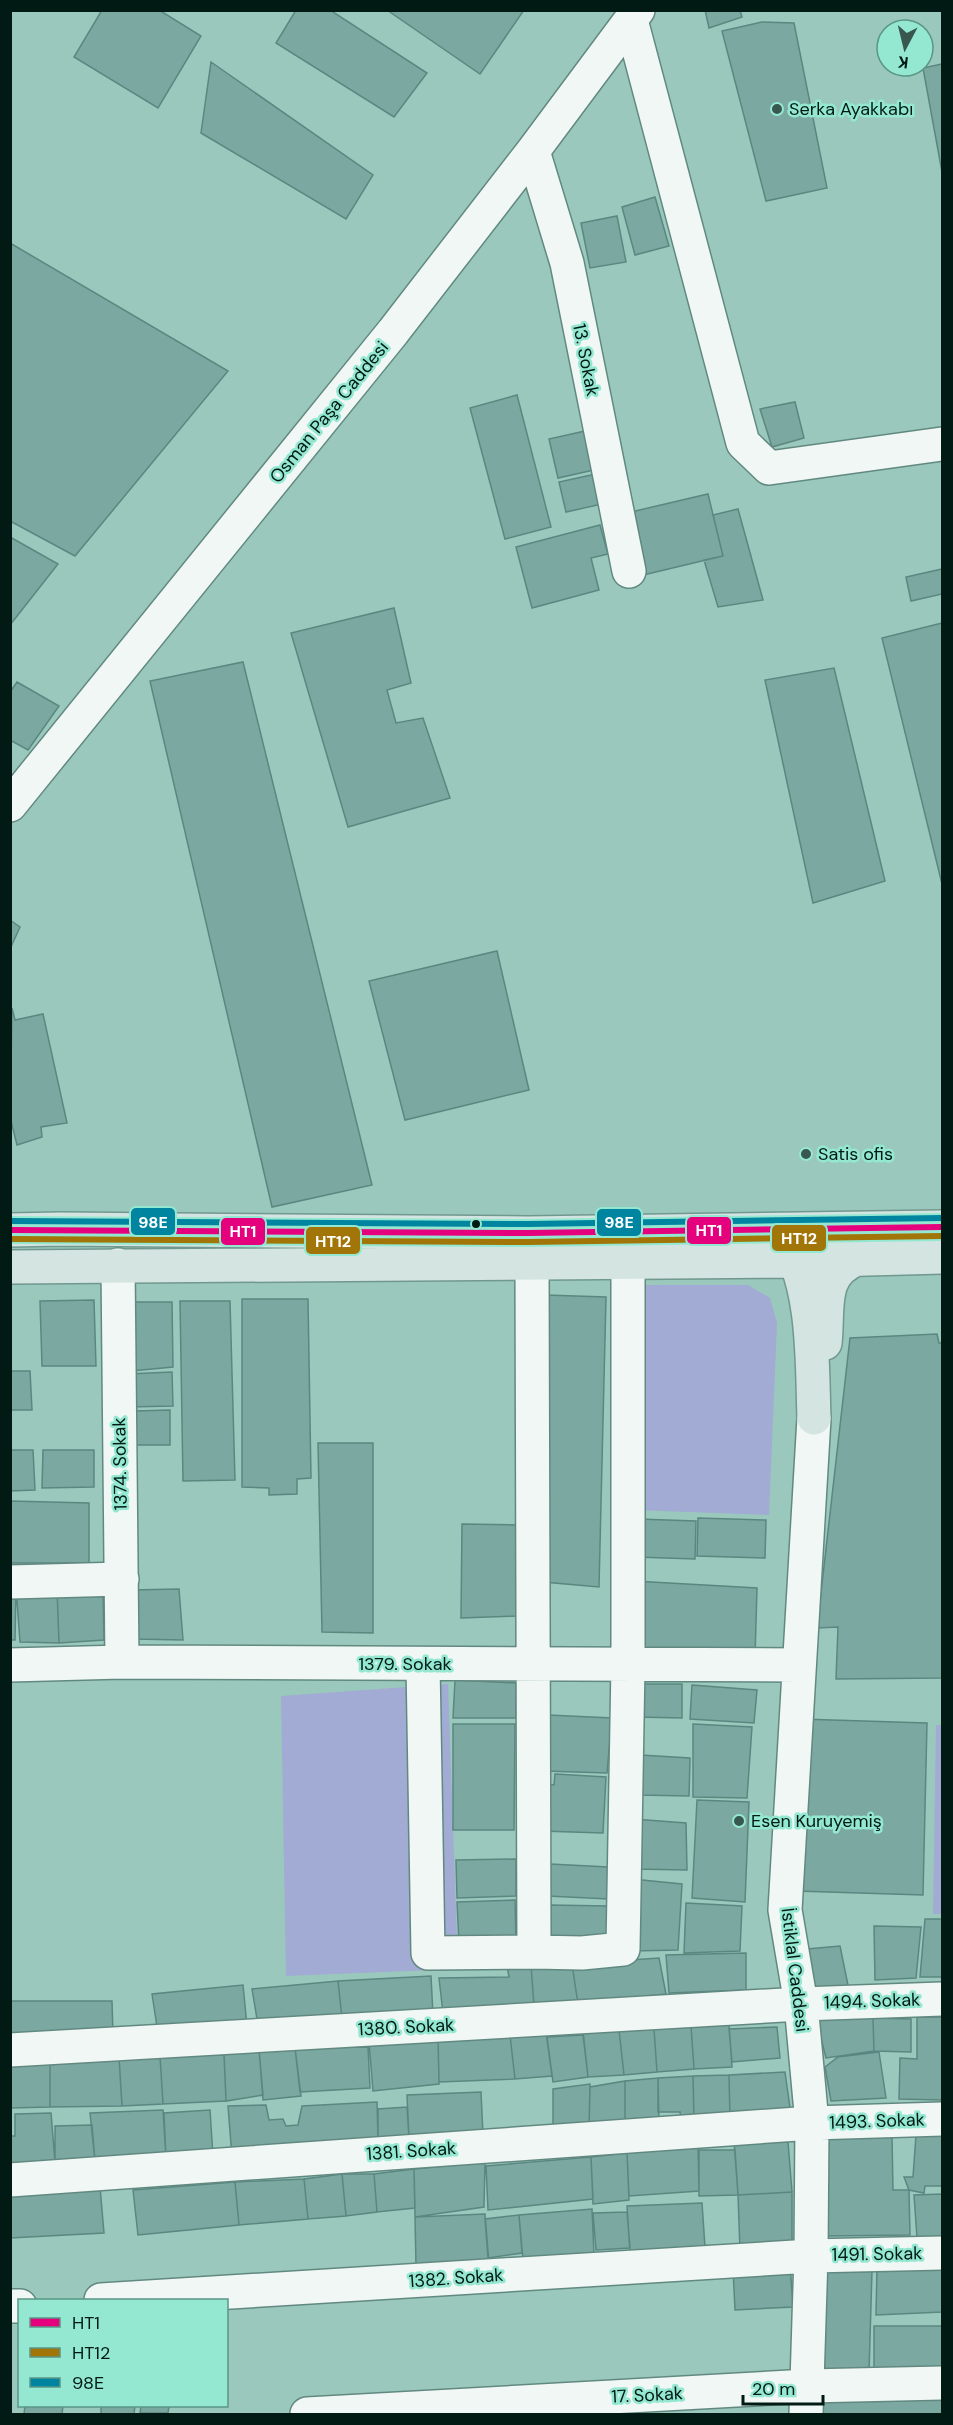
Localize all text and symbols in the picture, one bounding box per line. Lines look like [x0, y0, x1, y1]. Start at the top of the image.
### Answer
north arrow [875, 18, 935, 78]
text: K [896, 51, 910, 73]
place label: Serka Ayakkabı [789, 97, 913, 121]
marker: Serka Ayakkabı [770, 102, 784, 116]
street label: 13. Sokak [567, 322, 605, 398]
street label: Osman Paşa Caddesi [264, 336, 394, 488]
place label: Satis ofis [818, 1142, 893, 1166]
marker: Satis ofis [799, 1147, 813, 1161]
line badge: 98E [130, 1207, 176, 1236]
line badge: 98E [596, 1208, 642, 1237]
text: 98E [138, 1212, 168, 1233]
text: 98E [604, 1212, 634, 1233]
line badge: HT1 [686, 1216, 732, 1245]
line badge: HT1 [220, 1217, 266, 1246]
unlabelled marker [470, 1218, 482, 1230]
text: HT1 [696, 1220, 722, 1241]
text: HT1 [230, 1221, 256, 1242]
line badge: HT12 [771, 1224, 827, 1252]
line badge: HT12 [305, 1226, 361, 1255]
text: HT12 [781, 1228, 817, 1249]
text: HT12 [315, 1231, 351, 1252]
street label: 1374. Sokak [107, 1417, 133, 1511]
street label: 1379. Sokak [358, 1652, 452, 1676]
place label: Esen Kuruyemiş [751, 1809, 882, 1833]
marker: Esen Kuruyemiş [732, 1814, 746, 1828]
street label: İstiklal Caddesi [775, 1907, 815, 2033]
street label: 1494. Sokak [824, 1987, 920, 2015]
street label: 1380. Sokak [357, 2013, 455, 2041]
street label: 1493. Sokak [829, 2107, 925, 2135]
street label: 1381. Sokak [365, 2136, 457, 2166]
street label: 1491. Sokak [832, 2241, 922, 2267]
street label: 1382. Sokak [408, 2263, 504, 2293]
legend [18, 2299, 228, 2407]
text: HT1 [72, 2311, 100, 2335]
text: HT12 [72, 2341, 110, 2365]
scale bar [743, 2368, 822, 2406]
text: 98E [72, 2371, 104, 2395]
text: 20 m [752, 2377, 795, 2401]
street label: 17. Sokak [611, 2381, 683, 2409]

